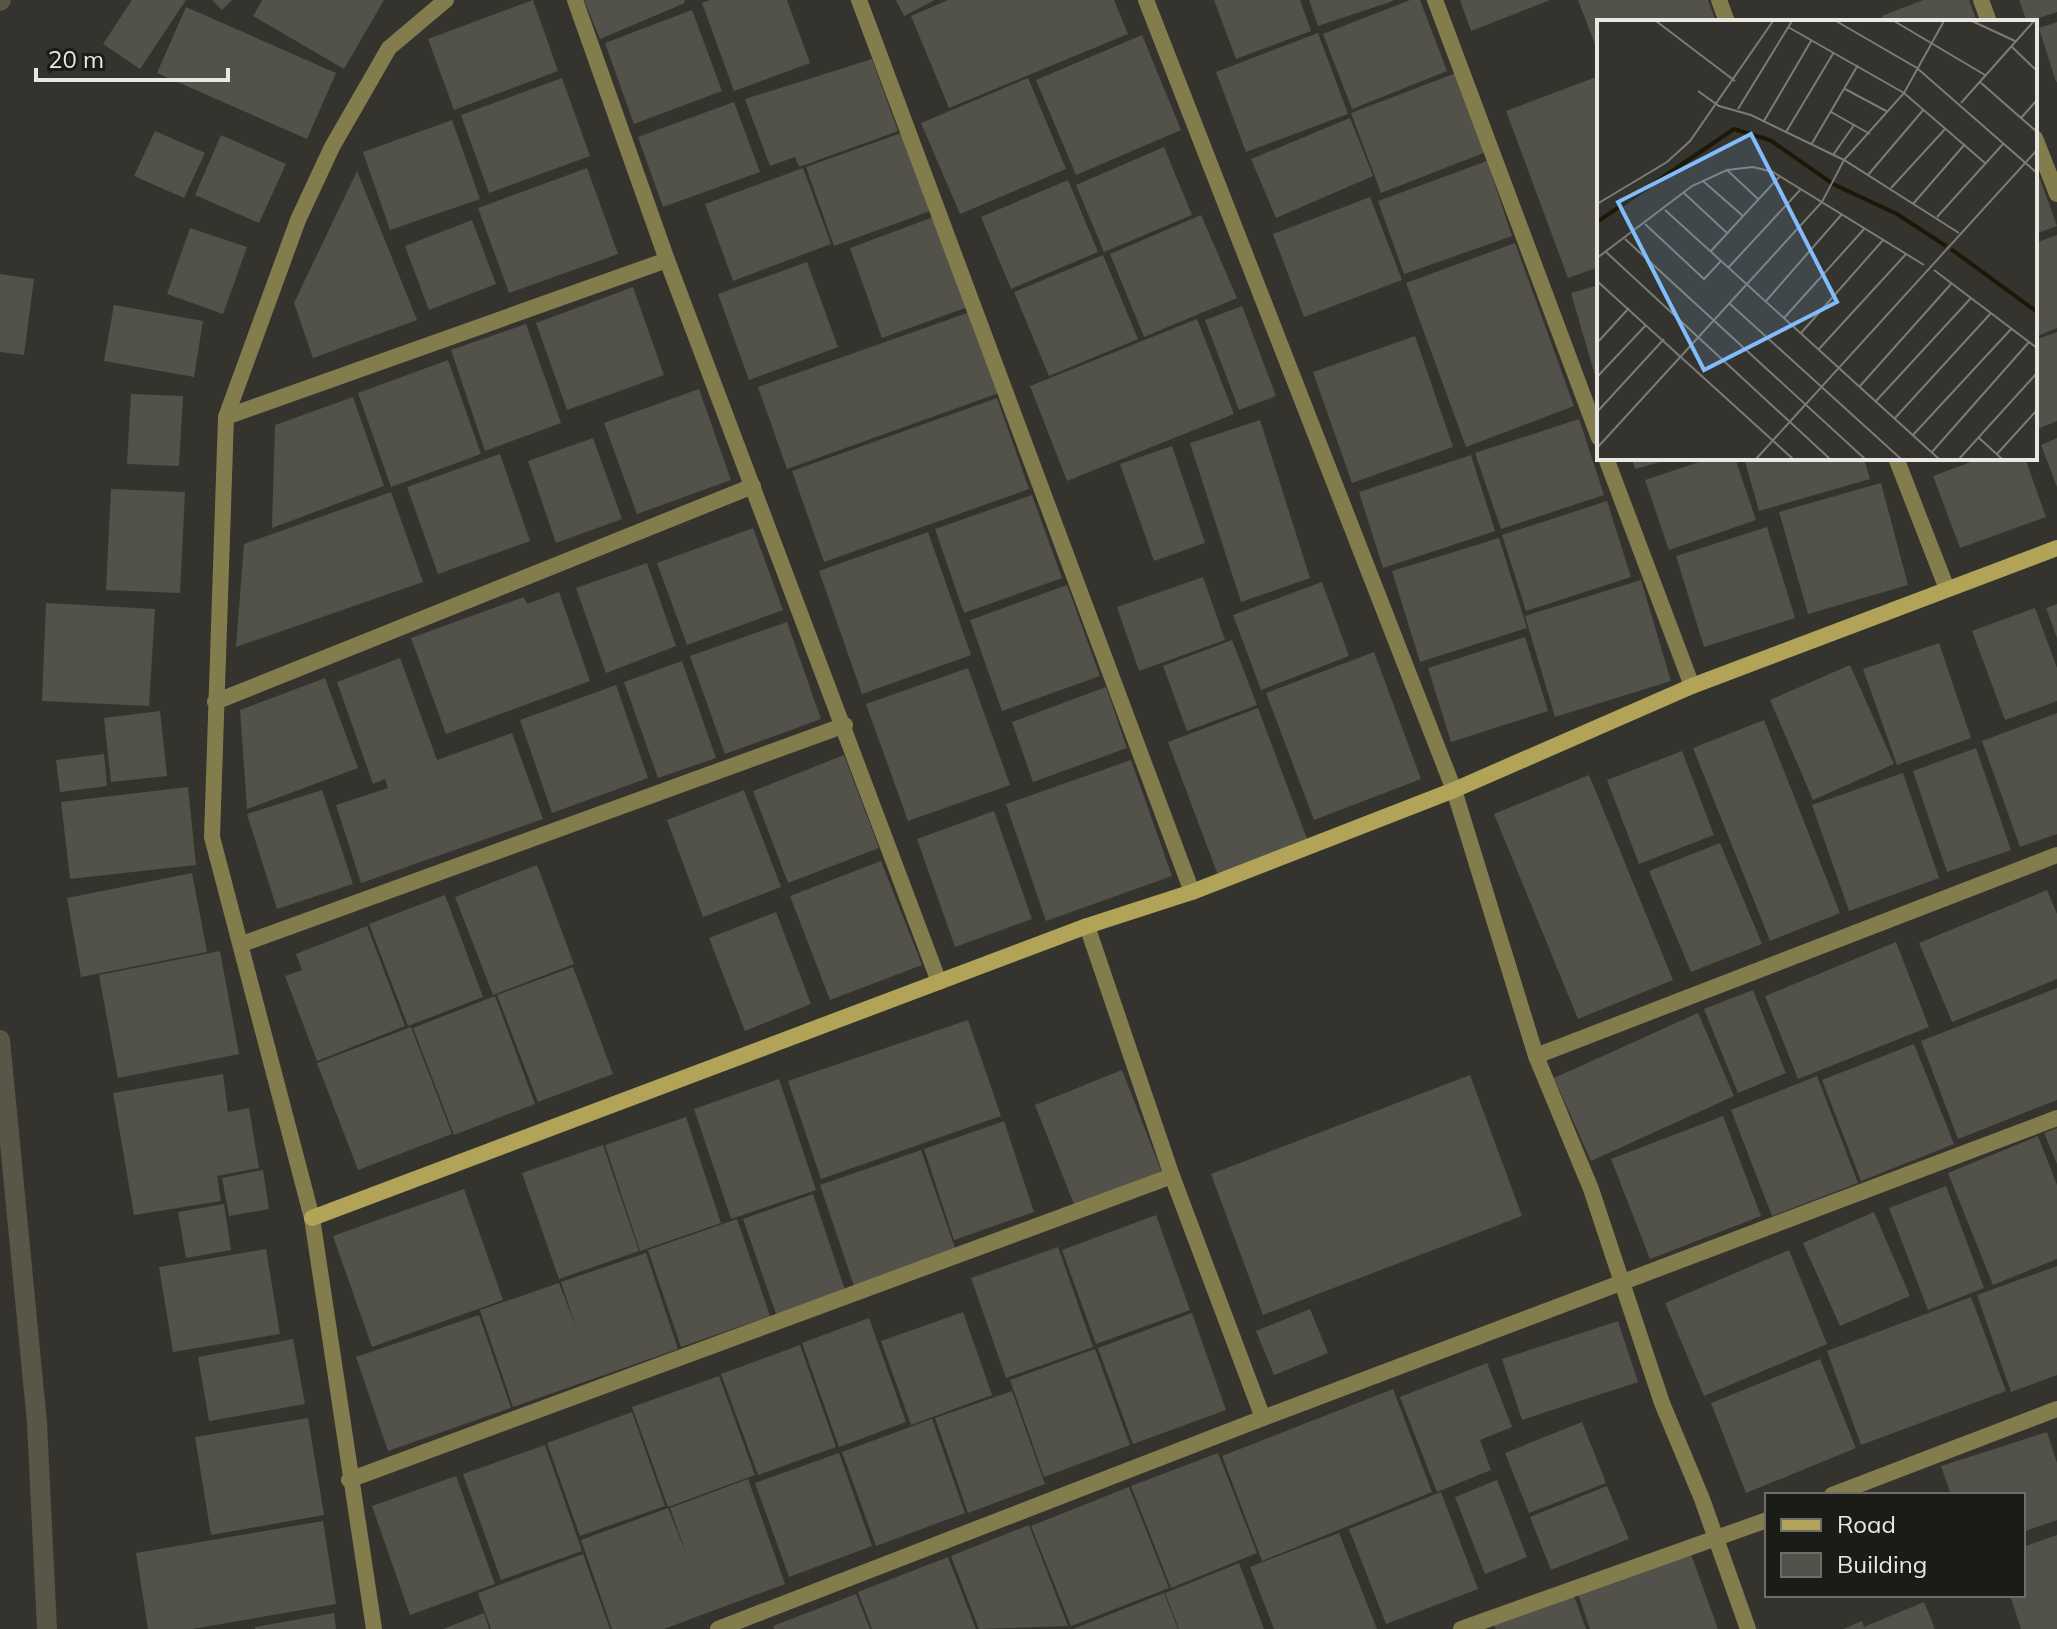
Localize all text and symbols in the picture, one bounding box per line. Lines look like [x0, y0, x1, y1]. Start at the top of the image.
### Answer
inset map [1597, 20, 2037, 460]
scale bar [36, 32, 228, 82]
text: 20 m [48, 44, 104, 74]
legend [1765, 1493, 2025, 1597]
text: Road [1837, 1509, 1896, 1539]
text: Building [1837, 1549, 1927, 1579]

